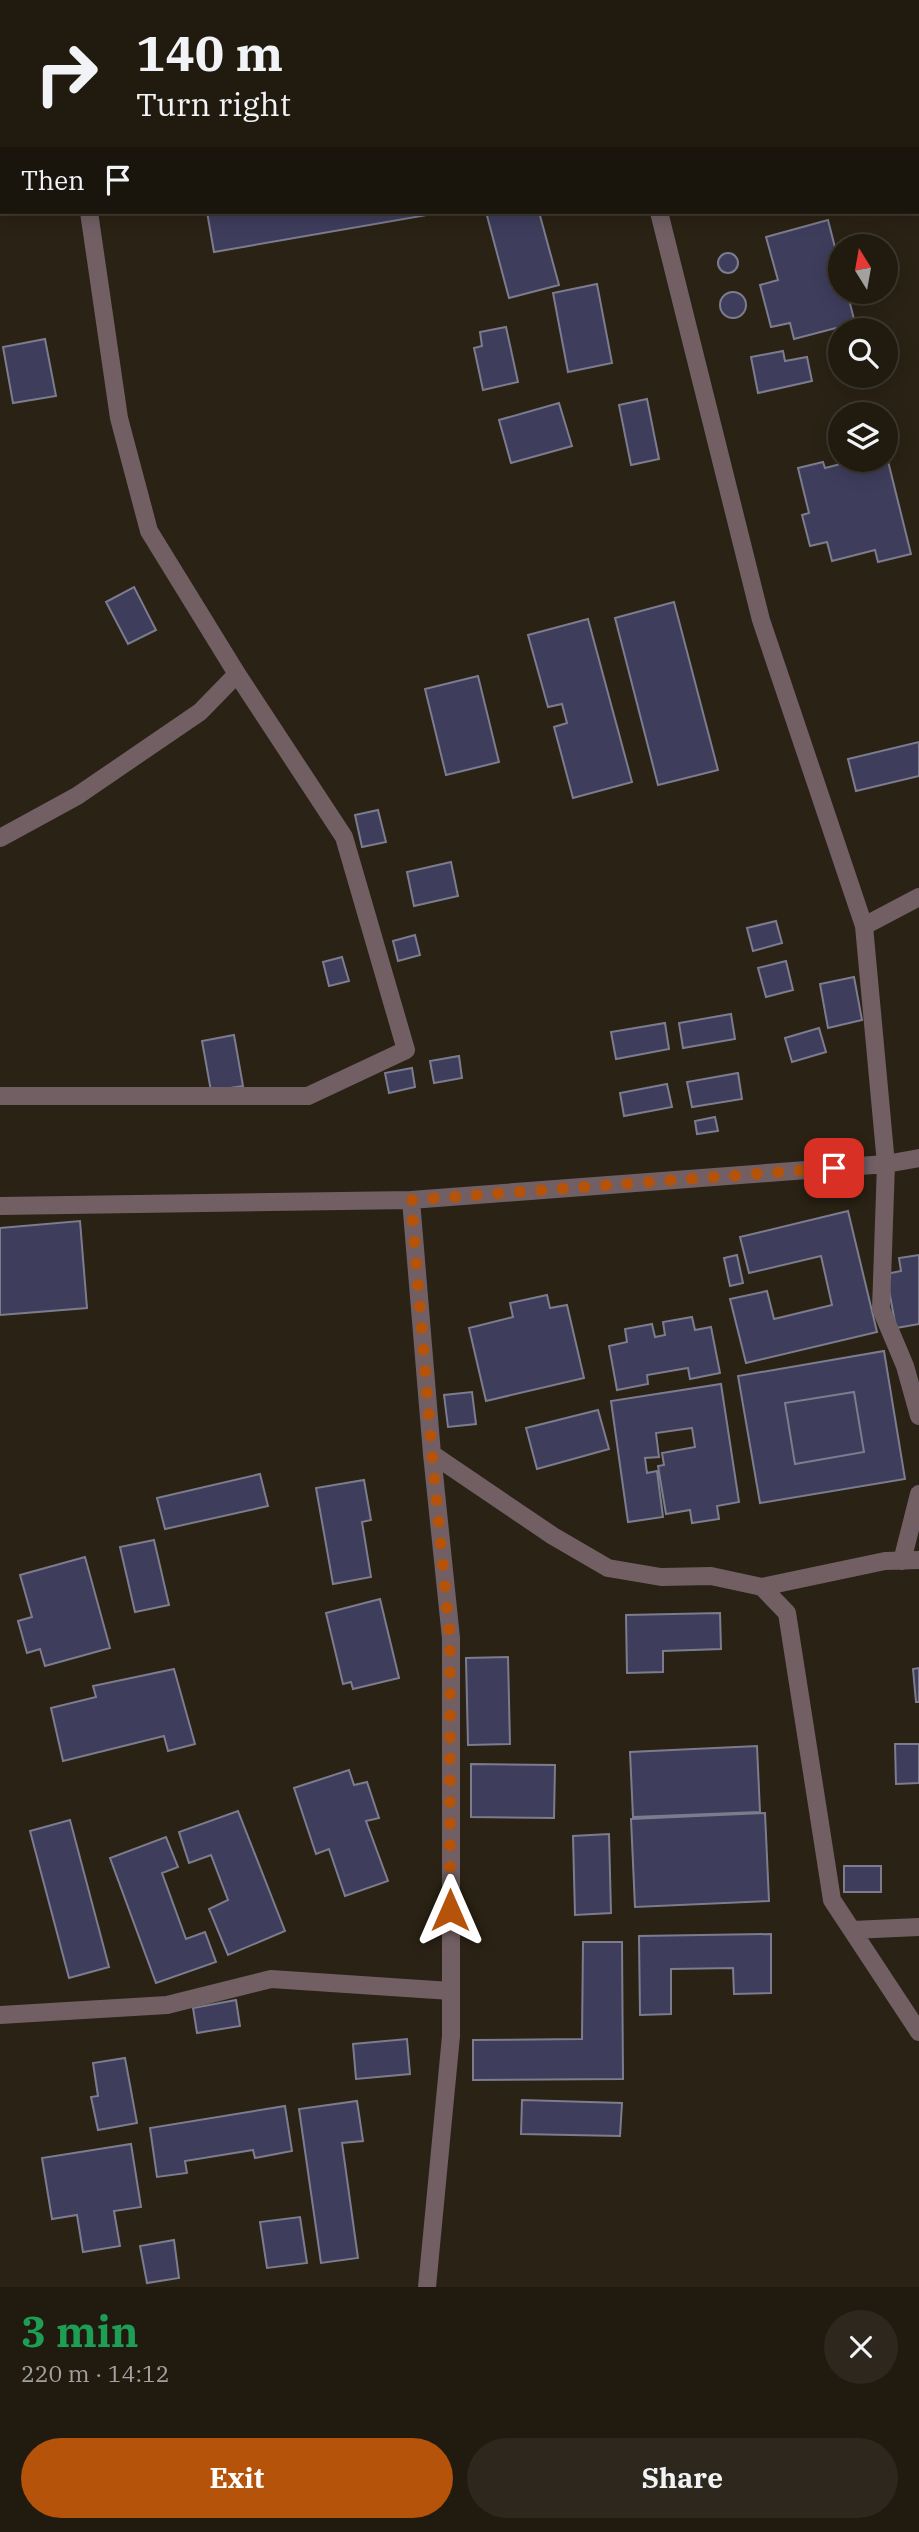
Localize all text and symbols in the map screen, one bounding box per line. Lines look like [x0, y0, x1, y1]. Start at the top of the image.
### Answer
text: 140 m [136, 21, 283, 84]
icon: right [21, 28, 112, 119]
text: Turn right [136, 83, 291, 125]
icon: arrive [99, 161, 137, 199]
text: Then [21, 163, 85, 197]
north arrow [828, 234, 898, 304]
map controls [828, 234, 898, 472]
button: search [828, 318, 898, 388]
button: layers [828, 402, 898, 472]
pin [804, 1138, 864, 1198]
icon: arrive [815, 1149, 853, 1187]
position arrow [413, 1873, 487, 1947]
text: 3 min [21, 2304, 139, 2359]
button: close [824, 2310, 898, 2384]
text: 220 m · 14:12 [21, 2358, 170, 2388]
button: Exit [21, 2438, 453, 2518]
button: Share [467, 2438, 898, 2518]

